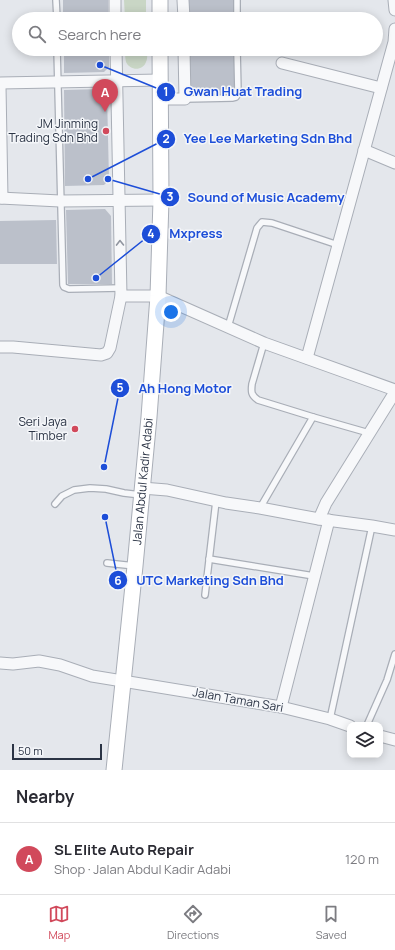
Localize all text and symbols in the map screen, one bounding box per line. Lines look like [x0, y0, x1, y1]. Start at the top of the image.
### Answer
search box [12, 12, 383, 56]
icon: search [26, 23, 48, 45]
text: Search here [58, 24, 141, 45]
pin: A [92, 79, 118, 112]
callout: Gwan Huat Trading [156, 79, 311, 104]
text: Gwan Huat Trading [184, 82, 302, 100]
text: 1 [163, 83, 169, 100]
place label: JM Jinming Trading Sdn Bhd [9, 115, 98, 146]
marker: JM Jinming Trading Sdn Bhd [101, 126, 111, 136]
callout: Yee Lee Marketing Sdn Bhd [156, 126, 360, 151]
text: Yee Lee Marketing Sdn Bhd [184, 129, 352, 147]
text: 2 [162, 130, 170, 147]
callout: Sound of Music Academy [160, 185, 352, 210]
text: 3 [167, 188, 174, 205]
text: Sound of Music Academy [188, 188, 345, 206]
callout: Mxpress [141, 221, 231, 246]
text: Mxpress [169, 224, 223, 242]
text: 4 [147, 225, 155, 242]
one-way arrow [116, 240, 124, 246]
your location [161, 302, 181, 322]
callout: Ah Hong Motor [110, 376, 240, 401]
text: 5 [116, 379, 124, 396]
text: Ah Hong Motor [138, 379, 232, 397]
place label: Seri Jaya Timber [18, 413, 68, 444]
street label: Jalan Abdul Kadir Adabi [128, 417, 157, 546]
marker: Seri Jaya Timber [70, 424, 80, 434]
callout: UTC Marketing Sdn Bhd [108, 568, 292, 593]
text: UTC Marketing Sdn Bhd [136, 571, 284, 589]
text: 6 [114, 572, 122, 589]
street label: Jalan Taman Sari [191, 683, 285, 716]
map controls [347, 722, 383, 758]
button: layers [347, 722, 383, 758]
scale bar [12, 742, 102, 761]
text: 50 m [18, 743, 43, 758]
text: Nearby [16, 785, 74, 808]
text: SL Elite Auto Repair [54, 839, 194, 860]
text: A [25, 850, 33, 868]
text: 120 m [345, 850, 379, 868]
text: Shop · Jalan Abdul Kadir Adabi [54, 860, 231, 878]
tab: Map [48, 903, 70, 942]
tab: Directions [167, 903, 219, 942]
tab: Saved [316, 903, 347, 942]

